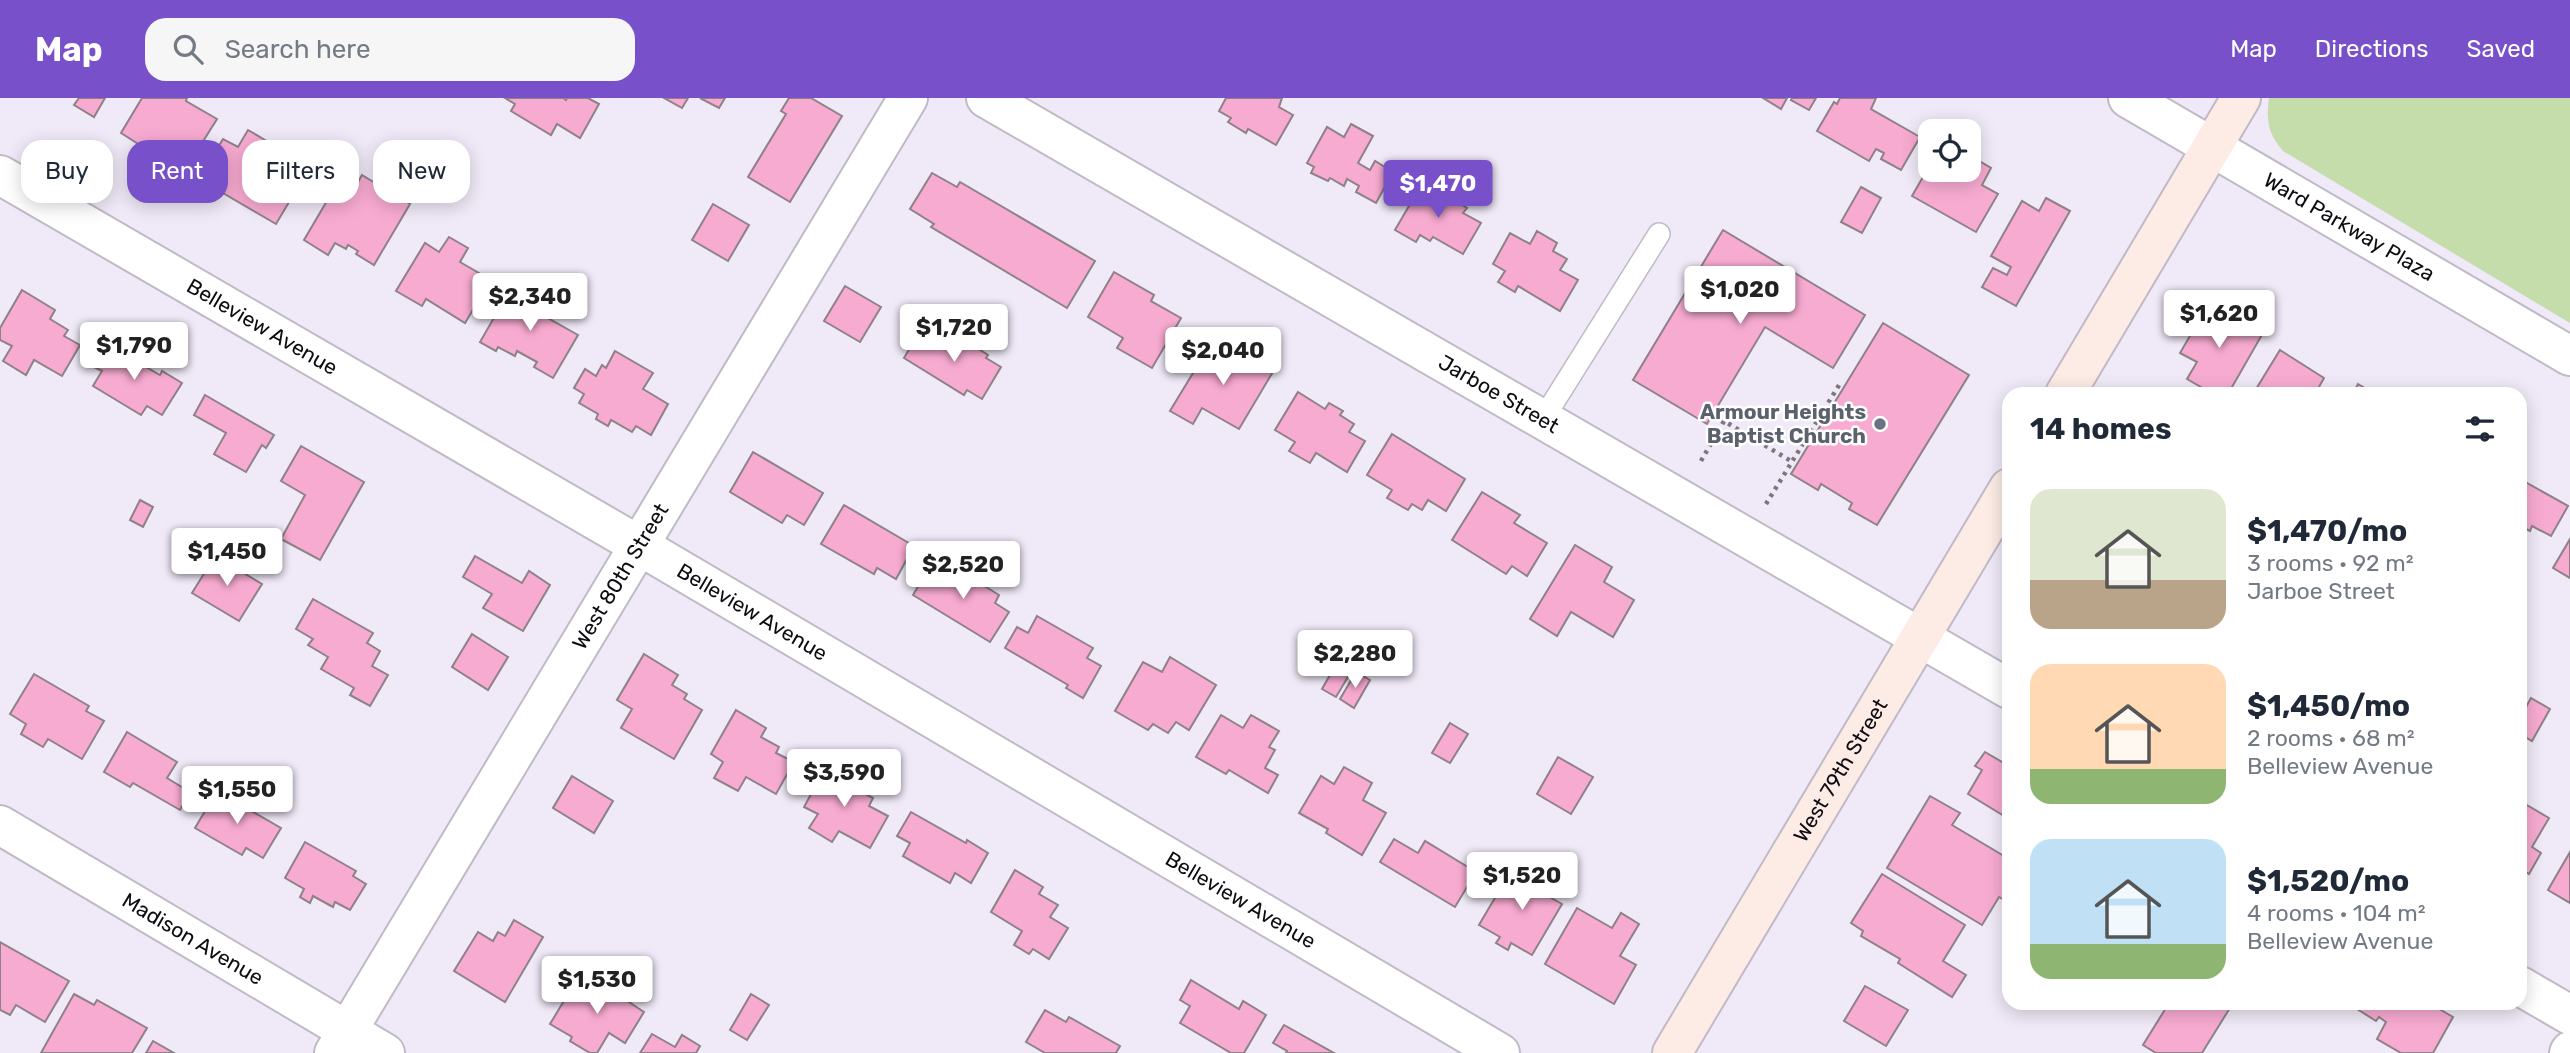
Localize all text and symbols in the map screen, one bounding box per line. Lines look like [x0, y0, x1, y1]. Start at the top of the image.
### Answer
search box [145, 18, 635, 81]
text: Map [35, 30, 103, 69]
icon: search [169, 30, 207, 68]
text: Search here [225, 34, 370, 65]
text: Map [2230, 35, 2277, 63]
text: Directions [2315, 35, 2428, 63]
text: Saved [2466, 35, 2535, 63]
map controls [1918, 119, 1981, 182]
button: locate [1918, 119, 1981, 182]
chip: Buy [21, 140, 113, 203]
chip: Rent [127, 140, 228, 203]
chip: Filters [242, 140, 359, 203]
chip: New [373, 140, 470, 203]
pin: $1,470 [1381, 160, 1495, 220]
street label: Ward Parkway Plaza [2259, 167, 2439, 286]
text: $1,470 [1400, 169, 1477, 197]
pin: $1,020 [1683, 266, 1797, 326]
street label: Belleview Avenue [183, 273, 342, 380]
pin: $2,340 [473, 274, 587, 333]
text: $1,020 [1700, 275, 1780, 303]
text: $2,340 [488, 282, 572, 310]
pin: $1,620 [2162, 290, 2276, 350]
text: $1,620 [2180, 299, 2258, 327]
pin: $1,720 [897, 304, 1011, 364]
text: $1,720 [916, 313, 992, 341]
pin: $1,790 [77, 322, 191, 382]
pin: $2,040 [1166, 328, 1280, 387]
text: $1,790 [96, 331, 172, 359]
text: $2,040 [1181, 336, 1265, 364]
street label: Jarboe Street [1434, 349, 1564, 438]
place label: Armour Heights Baptist Church [1700, 399, 1866, 448]
icon: filters [2461, 410, 2499, 448]
text: 14 homes [2030, 411, 2172, 447]
marker: Armour Heights Baptist Church [1872, 416, 1888, 432]
street label: West 80th Street [567, 499, 673, 654]
text: $1,470/mo [2247, 513, 2407, 549]
icon: home [2086, 517, 2170, 601]
pin: $1,450 [170, 528, 284, 588]
text: $1,450 [187, 537, 267, 565]
pin: $2,520 [906, 542, 1020, 601]
text: 3 rooms · 92 m² [2247, 549, 2413, 577]
text: $2,520 [922, 550, 1004, 578]
street label: Belleview Avenue [673, 558, 832, 666]
text: Jarboe Street [2247, 577, 2395, 605]
pin: $2,280 [1298, 630, 1412, 690]
text: $2,280 [1314, 639, 1396, 667]
text: $1,450/mo [2247, 688, 2410, 724]
icon: home [2086, 692, 2170, 776]
street label: West 79th Street [1788, 694, 1892, 846]
text: 2 rooms · 68 m² [2247, 724, 2415, 752]
pin: $3,590 [787, 750, 901, 809]
text: Belleview Avenue [2247, 752, 2433, 780]
text: $3,590 [803, 758, 885, 786]
pin: $1,550 [180, 766, 294, 826]
text: $1,550 [198, 775, 276, 803]
street label: Belleview Avenue [1161, 846, 1321, 954]
pin: $1,520 [1465, 852, 1579, 912]
text: $1,520 [1483, 861, 1561, 889]
text: $1,520/mo [2247, 863, 2409, 899]
icon: home [2086, 867, 2170, 951]
street label: Madison Avenue [118, 887, 268, 990]
text: 4 rooms · 104 m² [2247, 899, 2426, 927]
text: Belleview Avenue [2247, 927, 2433, 955]
pin: $1,530 [540, 956, 654, 1016]
text: $1,530 [558, 965, 636, 993]

